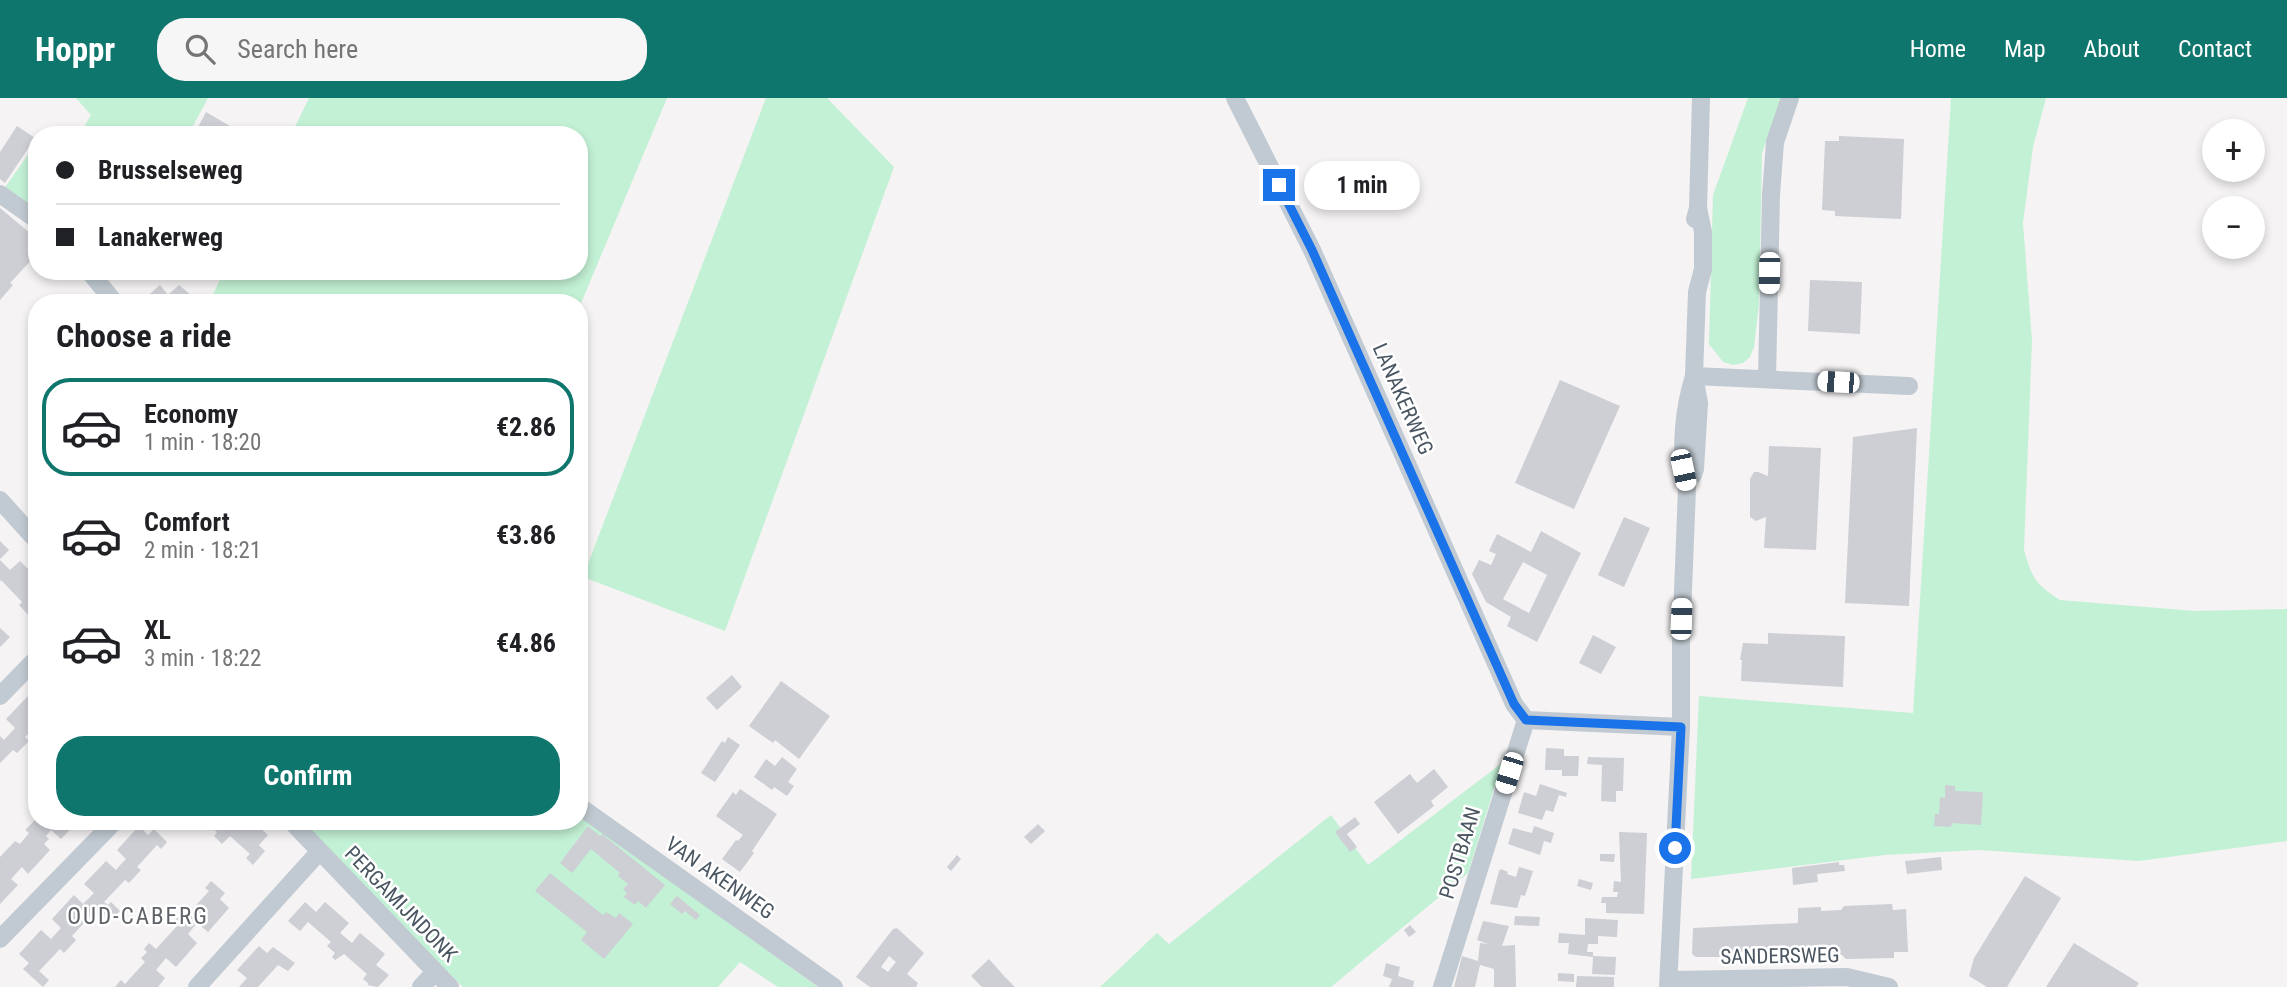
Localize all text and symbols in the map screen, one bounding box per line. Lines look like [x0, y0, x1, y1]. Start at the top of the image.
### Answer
search box [157, 18, 647, 81]
text: Hoppr [35, 30, 115, 69]
icon: search [181, 30, 219, 68]
text: Search here [237, 34, 358, 64]
text: Home [1910, 35, 1966, 63]
text: Map [2004, 35, 2046, 63]
text: About [2084, 35, 2140, 63]
text: Contact [2178, 35, 2252, 63]
map controls [2202, 119, 2265, 259]
button: + [2202, 119, 2265, 182]
text: Brusselseweg [98, 155, 243, 185]
callout: 1 min [1304, 160, 1419, 210]
route end [1263, 169, 1295, 201]
text: 1 min [1336, 172, 1388, 199]
button: − [2202, 196, 2265, 259]
text: Lanakerweg [98, 222, 223, 252]
car [1759, 252, 1780, 294]
text: Choose a ride [56, 317, 231, 355]
street label: LANAKERWEG [1368, 340, 1438, 458]
car [1817, 370, 1860, 394]
icon: car [60, 396, 123, 459]
text: Economy [144, 399, 238, 429]
text: €2.86 [496, 412, 556, 442]
text: 1 min · 18:20 [144, 429, 261, 456]
car [1669, 447, 1698, 493]
icon: car [60, 504, 123, 567]
text: Comfort [144, 507, 230, 537]
text: €3.86 [496, 520, 556, 550]
text: 2 min · 18:21 [144, 537, 261, 564]
car [1670, 598, 1693, 640]
icon: car [60, 612, 123, 675]
text: XL [144, 615, 171, 645]
text: €4.86 [496, 628, 556, 658]
text: 3 min · 18:22 [144, 645, 261, 672]
button: Confirm [56, 736, 560, 816]
car [1493, 750, 1526, 796]
street label: POSTBAAN [1435, 804, 1485, 902]
street label: VAN AKENWEG [661, 832, 779, 924]
route start [1659, 832, 1691, 864]
street label: PERGAMIJNDONK [340, 841, 462, 967]
district label: OUD-CABERG [67, 903, 209, 930]
street label: SANDERSWEG [1720, 943, 1840, 969]

